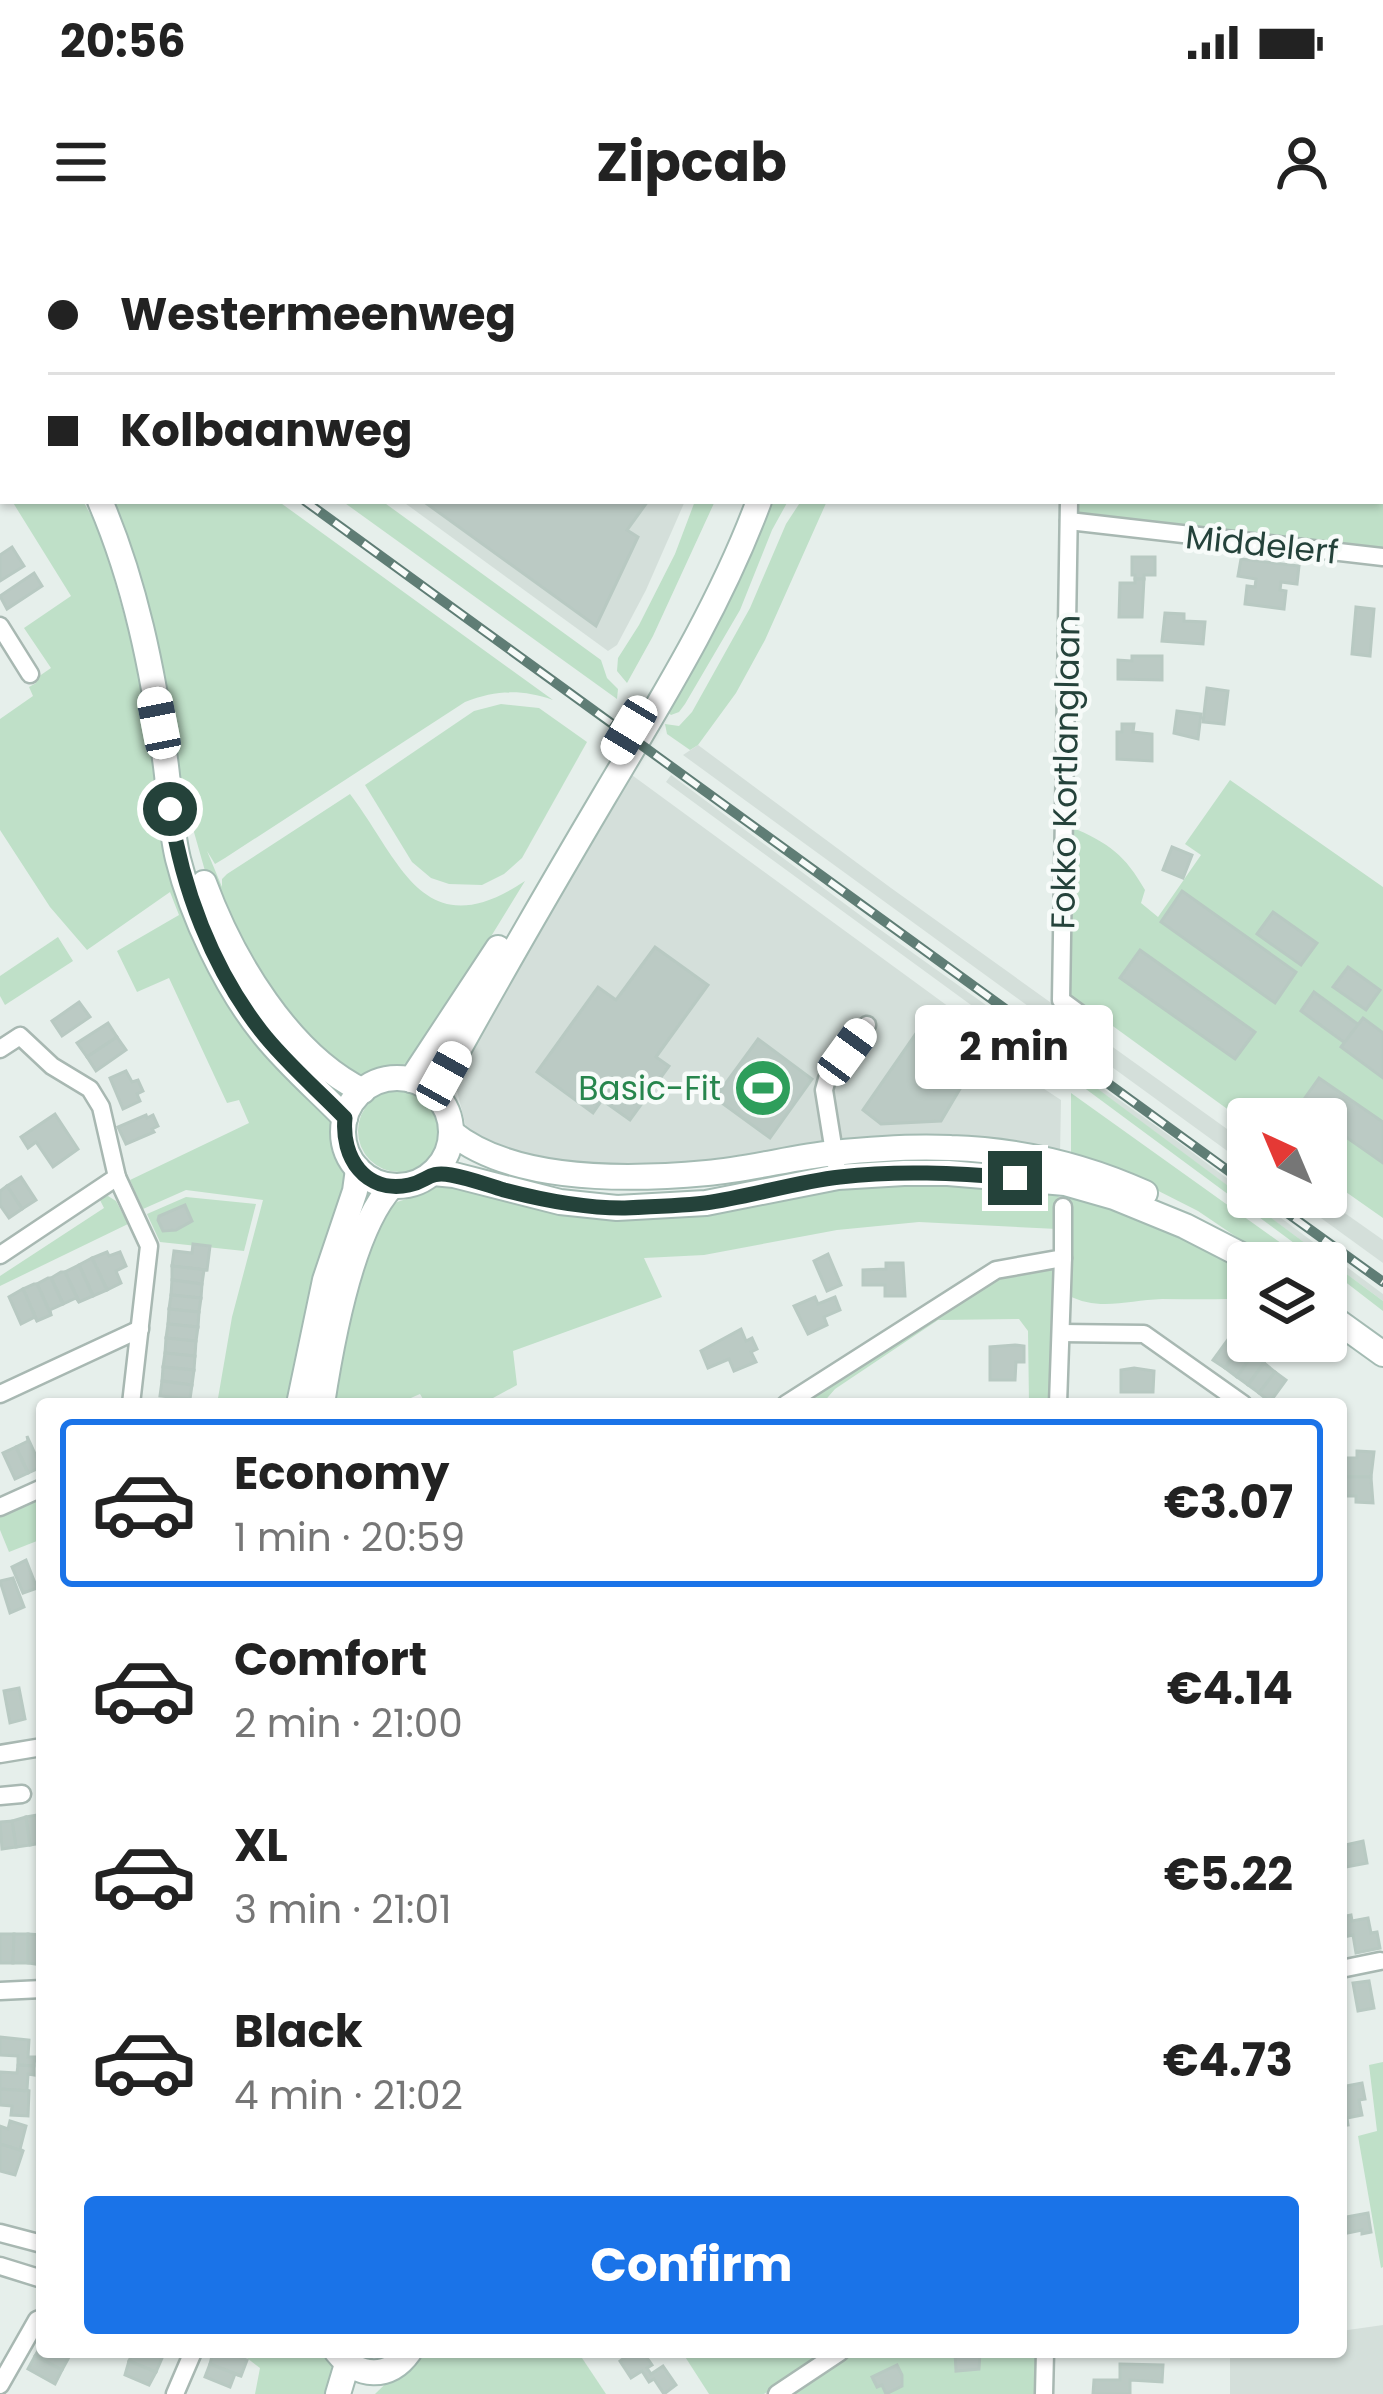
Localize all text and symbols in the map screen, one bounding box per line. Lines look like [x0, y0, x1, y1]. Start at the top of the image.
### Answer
text: 20:56 [60, 10, 186, 73]
text: Zipcab [596, 124, 787, 200]
icon: menu [48, 129, 114, 195]
icon: person [1269, 129, 1335, 195]
text: Westermeenweg [120, 283, 516, 346]
text: Kolbaanweg [120, 399, 413, 462]
street label: Middelerf [1183, 513, 1341, 576]
street label: Fokko Kortlanglaan [1039, 614, 1092, 930]
car [134, 684, 184, 762]
car [595, 690, 663, 770]
route start [143, 782, 197, 836]
callout: 2 min [916, 1004, 1114, 1088]
car [811, 1012, 883, 1092]
text: 2 min [959, 1019, 1069, 1074]
car [411, 1036, 477, 1116]
sports icon: Basic-Fit [732, 1057, 794, 1119]
place label: Basic-Fit [578, 1065, 721, 1112]
north arrow [1227, 1098, 1347, 1218]
map controls [1227, 1098, 1347, 1362]
route end [988, 1151, 1042, 1205]
button: layers [1227, 1242, 1347, 1362]
text: Economy [234, 1442, 449, 1505]
icon: car [90, 1449, 198, 1557]
text: €3.07 [1164, 1471, 1293, 1534]
text: 1 min · 20:59 [234, 1510, 465, 1565]
text: Comfort [234, 1628, 427, 1691]
icon: car [90, 1635, 198, 1743]
text: €4.14 [1167, 1657, 1293, 1720]
text: 2 min · 21:00 [234, 1696, 463, 1751]
text: XL [234, 1814, 288, 1877]
icon: car [90, 1821, 198, 1929]
text: €5.22 [1164, 1843, 1293, 1906]
text: 3 min · 21:01 [234, 1882, 451, 1937]
text: Black [234, 2000, 363, 2063]
icon: car [90, 2007, 198, 2115]
text: €4.73 [1163, 2029, 1293, 2092]
text: 4 min · 21:02 [234, 2068, 463, 2123]
button: Confirm [84, 2196, 1299, 2334]

